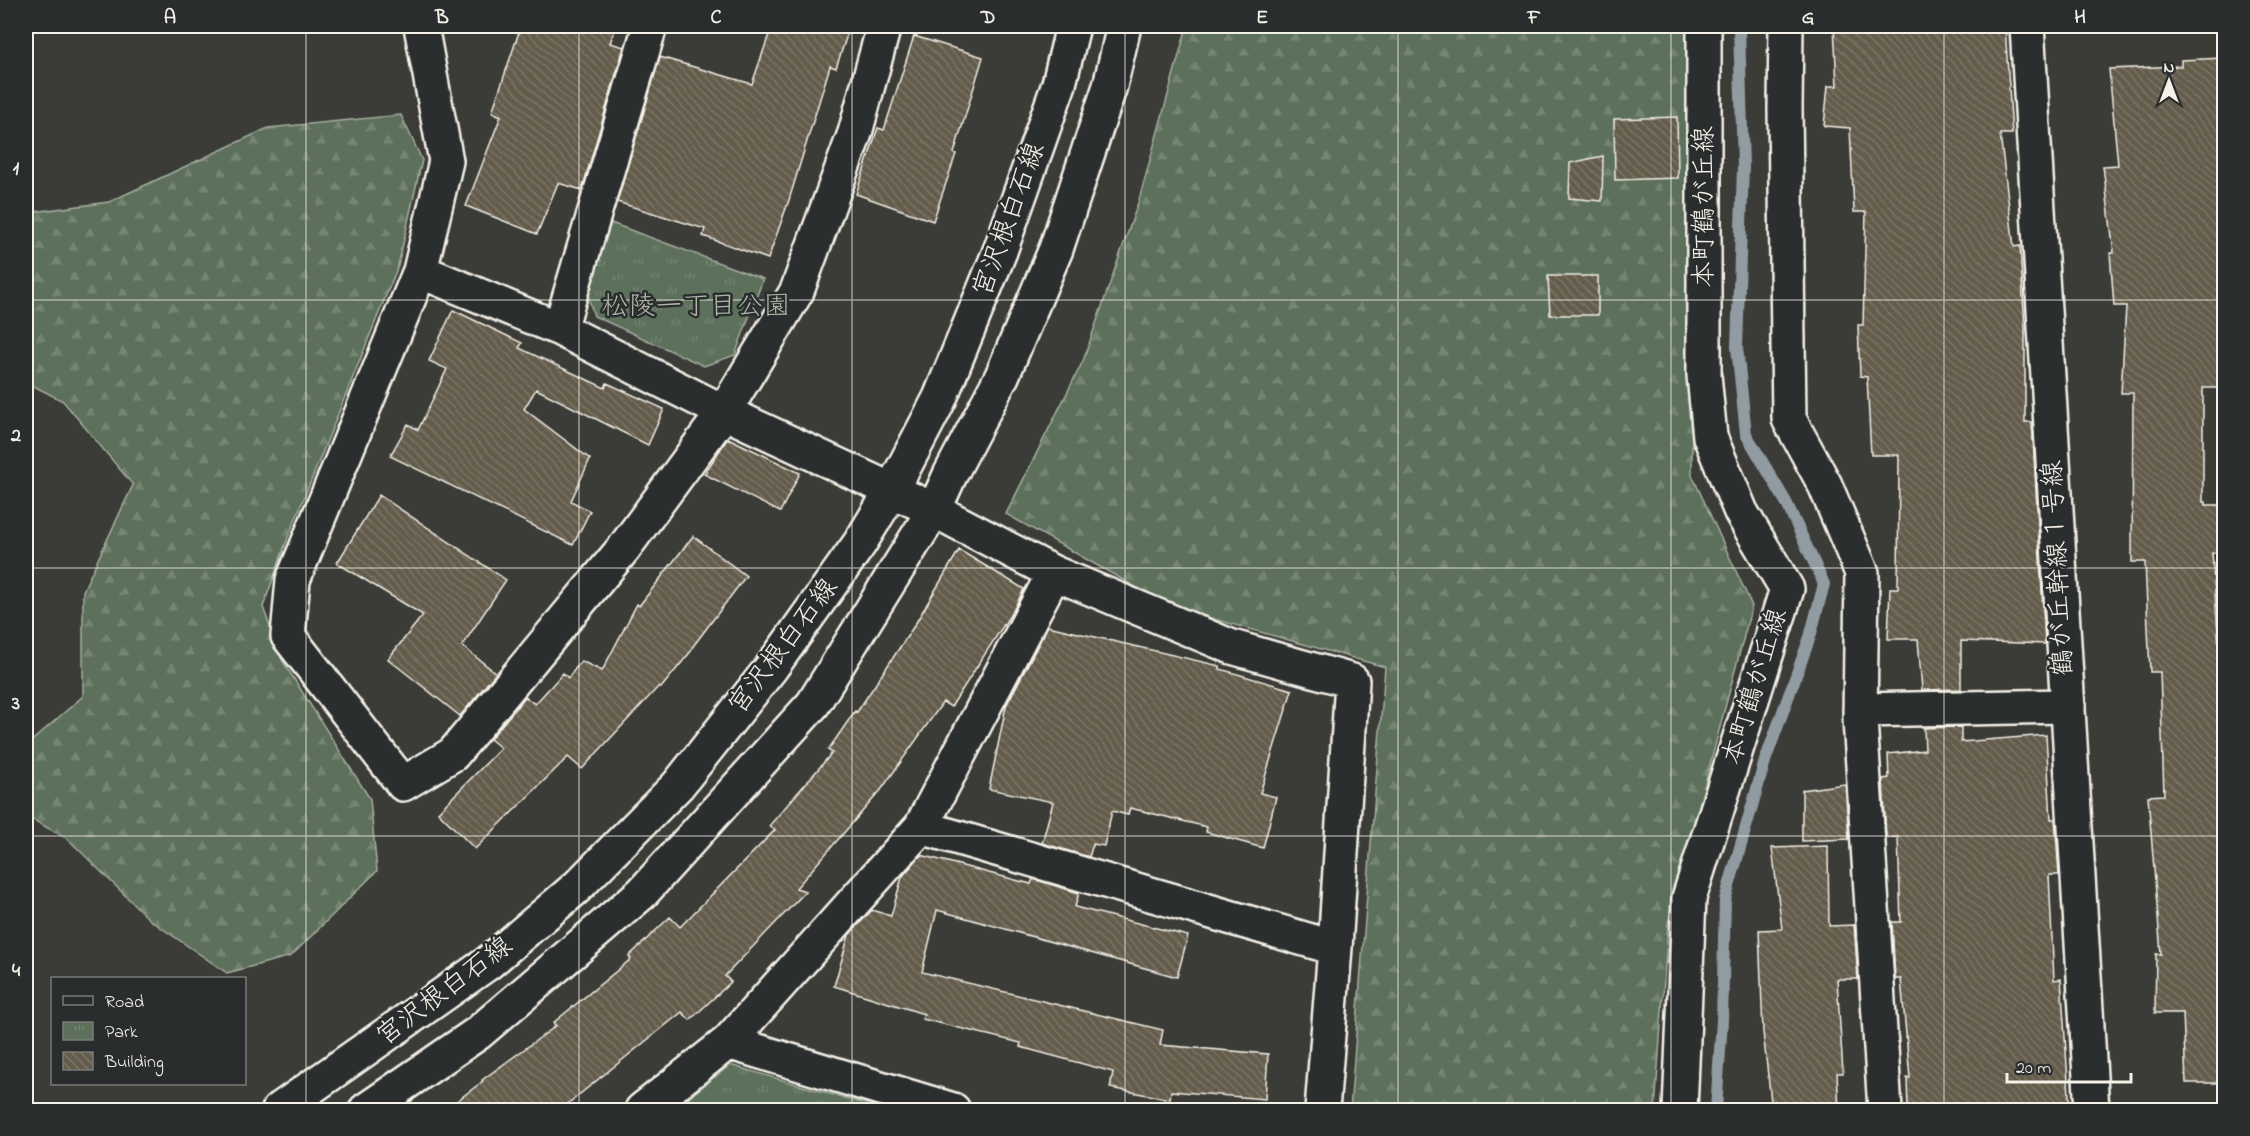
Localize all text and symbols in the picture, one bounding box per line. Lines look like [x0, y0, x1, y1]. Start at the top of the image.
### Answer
text: A [164, 4, 176, 33]
text: B [434, 4, 449, 33]
text: C [711, 4, 722, 33]
text: D [980, 4, 995, 33]
text: E [1256, 4, 1268, 33]
text: F [1527, 4, 1541, 33]
text: G [1802, 4, 1815, 33]
text: H [2074, 4, 2086, 33]
north arrow [2139, 51, 2199, 111]
text: N [2164, 56, 2175, 80]
street label: 本町鶴が丘線 [1686, 126, 1725, 288]
street label: 宮沢根白石線 [964, 137, 1056, 303]
text: 1 [13, 155, 20, 184]
park label: 松陵一丁目公園 [602, 288, 791, 327]
text: 2 [10, 422, 21, 451]
street label: 鶴が丘幹線１号線 [2034, 459, 2084, 677]
street label: 宮沢根白石線 [720, 571, 848, 723]
street label: 本町鶴が丘線 [1714, 604, 1798, 770]
text: 3 [11, 690, 20, 719]
street label: 宮沢根白石線 [369, 928, 521, 1056]
text: 4 [12, 957, 21, 986]
legend [51, 977, 246, 1085]
text: Road [105, 990, 144, 1016]
text: Park [105, 1020, 138, 1046]
scale bar [2007, 1046, 2132, 1084]
text: Building [104, 1050, 164, 1077]
text: 20 m [2016, 1056, 2051, 1082]

